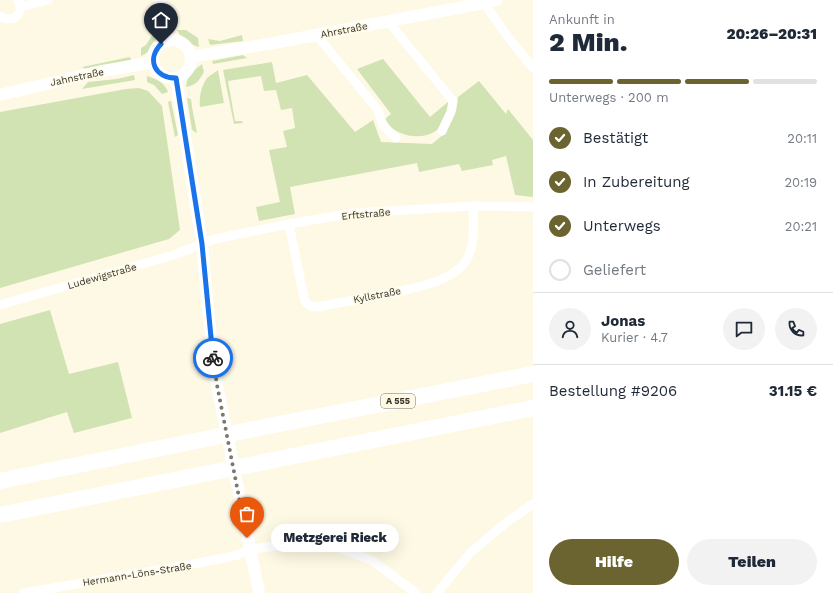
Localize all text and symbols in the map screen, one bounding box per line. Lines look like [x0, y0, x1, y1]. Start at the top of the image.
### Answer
pin [144, 3, 178, 44]
icon: home [150, 9, 172, 31]
text: Ankunft in [549, 12, 615, 27]
street label: Ahrstraße [320, 20, 369, 40]
text: 20:26–20:31 [727, 25, 817, 43]
text: 2 Min. [549, 27, 627, 57]
street label: Jahnstraße [49, 66, 105, 88]
text: Unterwegs · 200 m [549, 90, 669, 105]
icon: check [549, 127, 571, 149]
text: Bestätigt [583, 129, 648, 147]
text: 20:11 [787, 131, 817, 146]
icon: check [549, 171, 571, 193]
text: In Zubereitung [583, 173, 690, 191]
text: 20:19 [784, 175, 817, 190]
street label: Erftstraße [341, 206, 391, 222]
icon: check [549, 215, 571, 237]
text: Unterwegs [583, 217, 661, 235]
text: 20:21 [785, 219, 817, 234]
street label: Ludewigstraße [66, 261, 138, 291]
text: Geliefert [583, 261, 646, 279]
street label: Kyllstraße [352, 285, 402, 305]
button: person [549, 308, 591, 350]
button: chat [723, 308, 765, 350]
button: phone [775, 308, 817, 350]
text: Jonas [601, 312, 645, 330]
text: Kurier · 4.7 [601, 330, 668, 345]
courier [193, 338, 233, 378]
icon: bike [202, 347, 224, 369]
text: Bestellung #9206 [549, 382, 677, 400]
text: 31.15 € [769, 382, 817, 400]
road number: A 555 [381, 394, 415, 408]
pin [230, 497, 264, 538]
icon: bag [236, 503, 258, 525]
callout: Metzgerei Rieck [271, 524, 399, 552]
text: Metzgerei Rieck [283, 530, 387, 545]
button: Hilfe [549, 539, 679, 585]
button: Teilen [687, 539, 817, 585]
street label: Hermann-Löns-Straße [82, 560, 192, 588]

